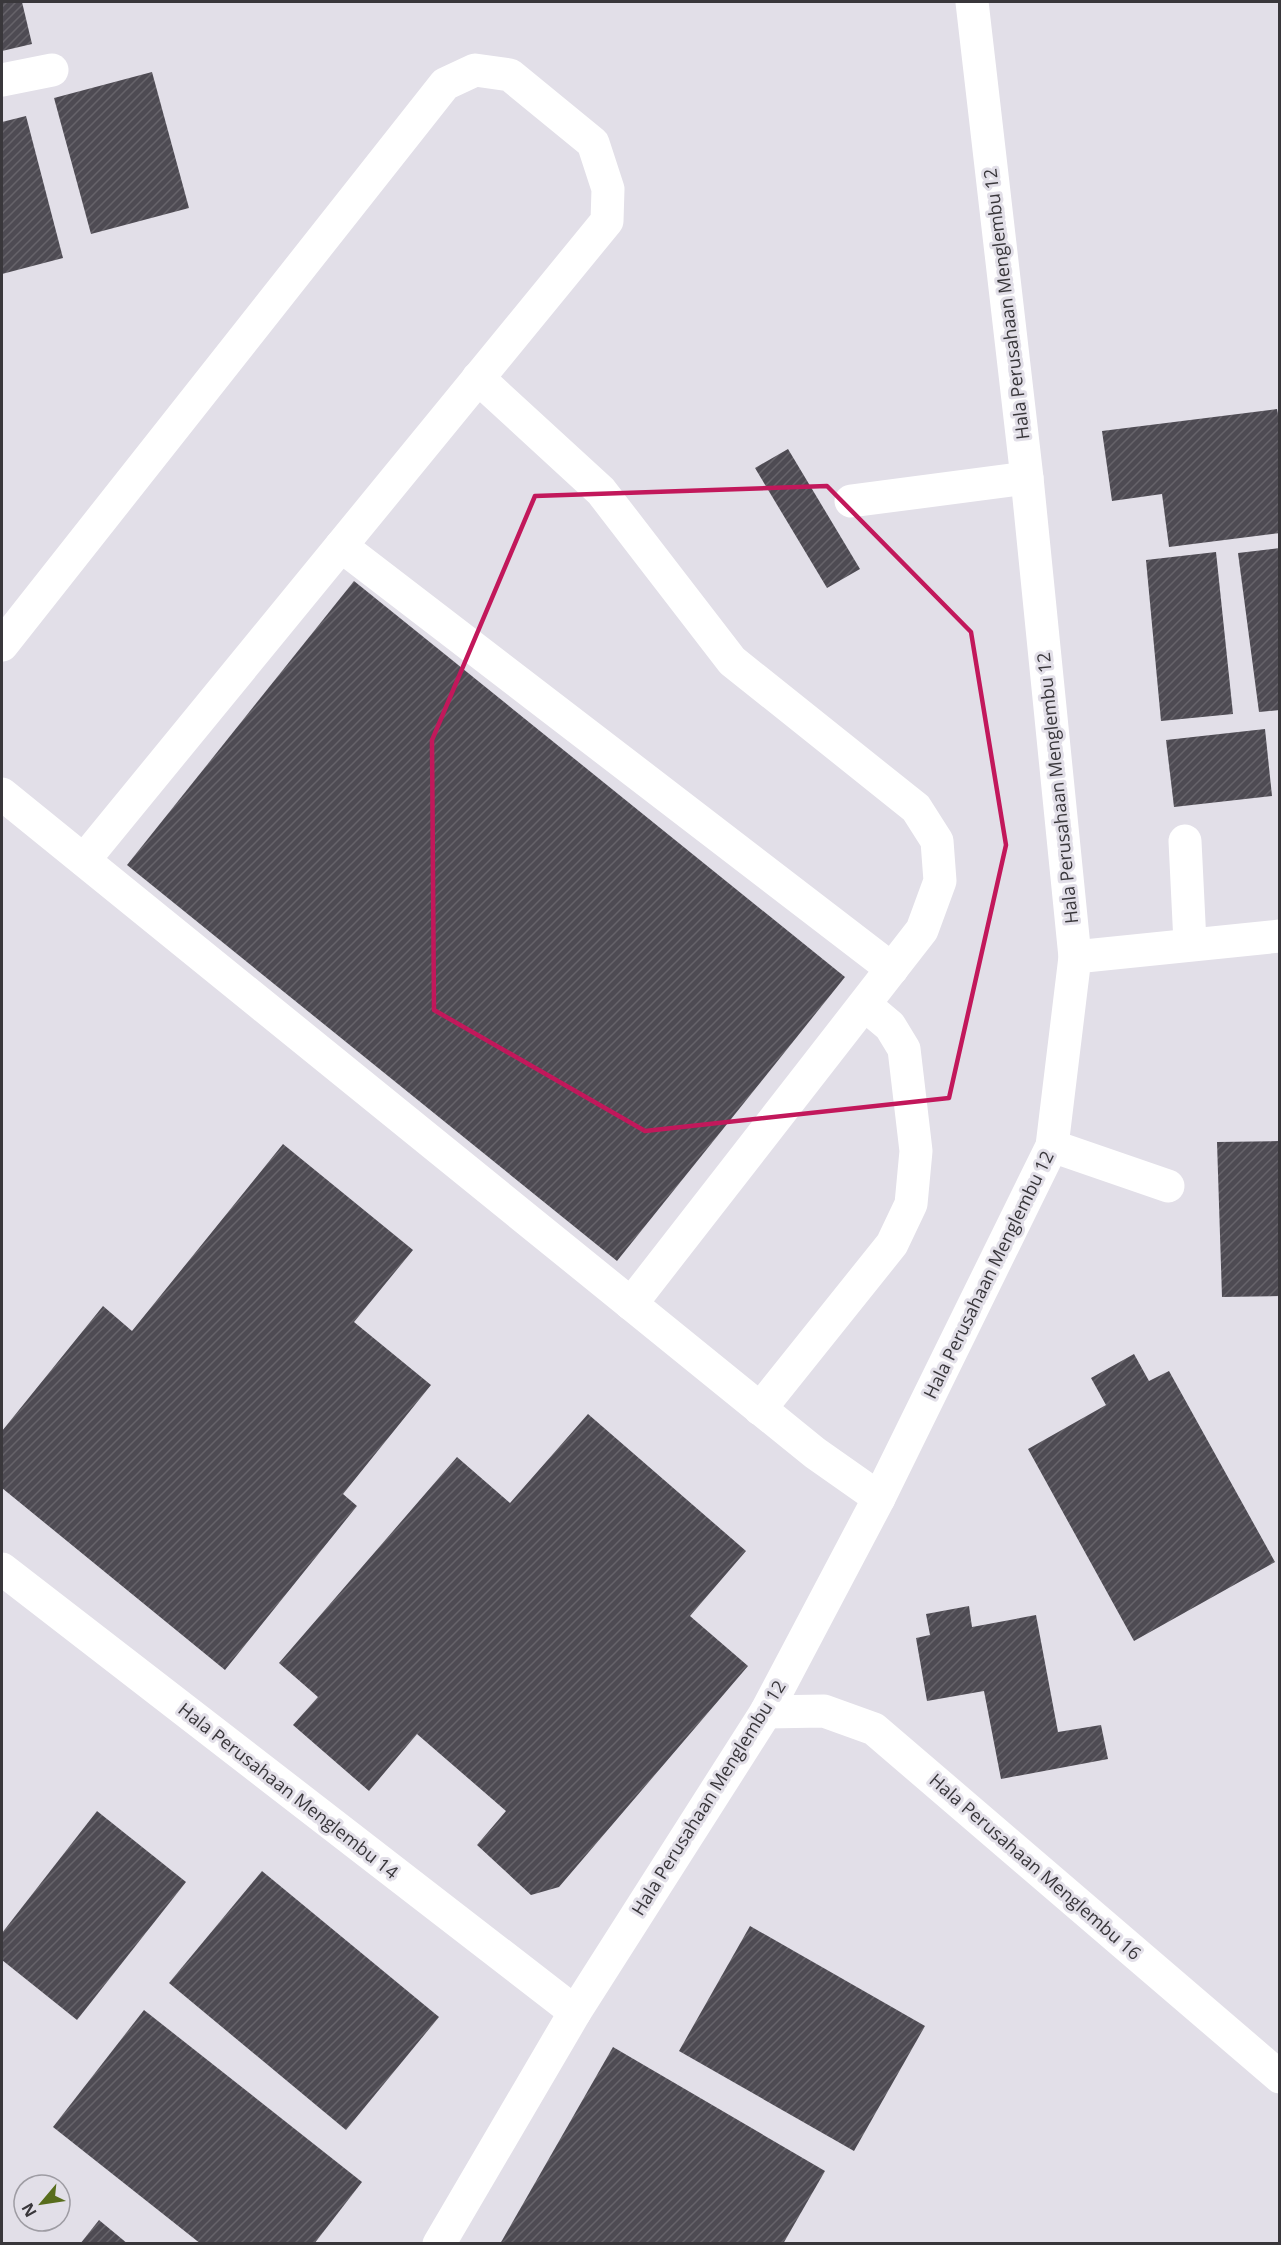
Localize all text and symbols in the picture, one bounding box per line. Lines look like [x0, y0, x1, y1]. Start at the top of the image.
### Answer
street label: Hala Perusahaan Menglembu 12 [977, 167, 1035, 441]
street label: Hala Perusahaan Menglembu 12 [1031, 651, 1083, 925]
street label: Hala Perusahaan Menglembu 12 [917, 1147, 1059, 1402]
street label: Hala Perusahaan Menglembu 12 [626, 1675, 791, 1920]
street label: Hala Perusahaan Menglembu 14 [174, 1697, 404, 1884]
street label: Hala Perusahaan Menglembu 16 [925, 1768, 1147, 1965]
north arrow [12, 2173, 72, 2233]
text: N [16, 2199, 42, 2221]

